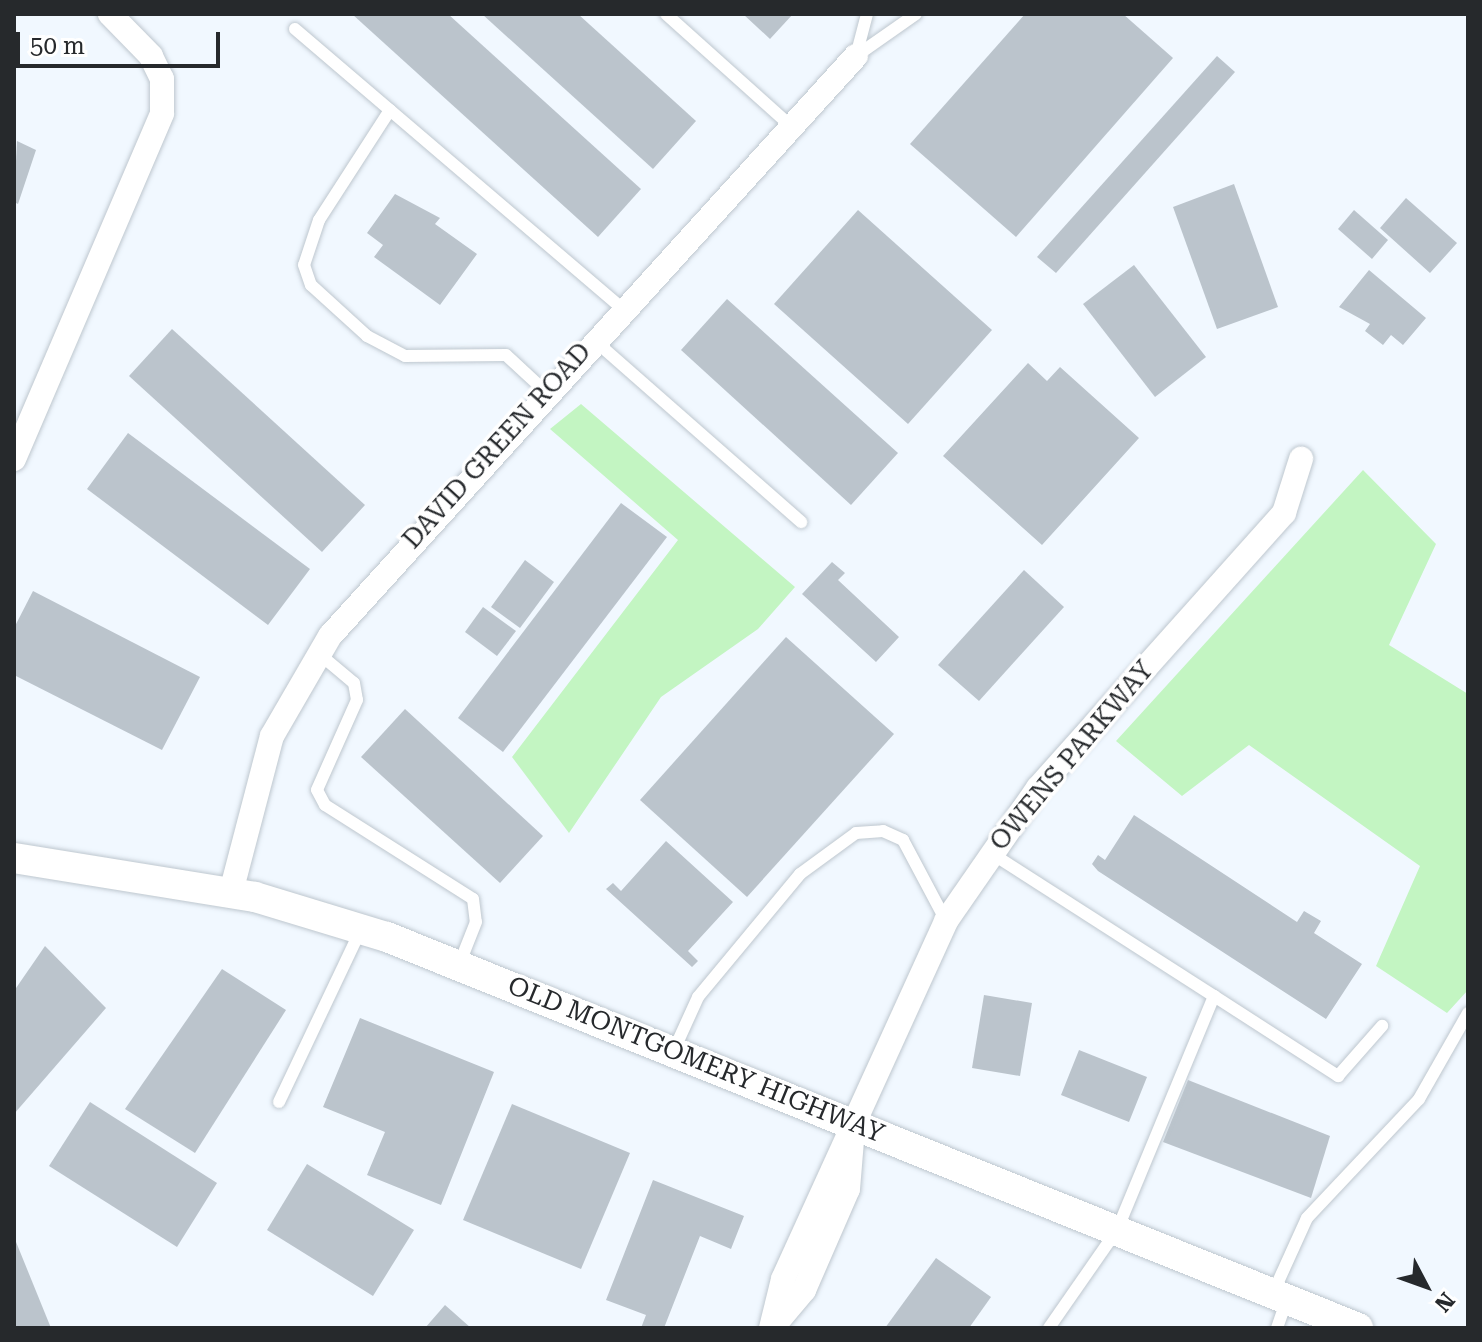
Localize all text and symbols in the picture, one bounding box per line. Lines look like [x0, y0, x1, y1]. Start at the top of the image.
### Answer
scale bar [20, 16, 224, 66]
text: 50 m [30, 32, 85, 60]
street label: DAVID GREEN ROAD [396, 337, 598, 555]
street label: OWENS PARKWAY [984, 655, 1160, 857]
street label: OLD MONTGOMERY HIGHWAY [503, 970, 889, 1150]
north arrow [1386, 1246, 1466, 1326]
text: N [1430, 1287, 1459, 1317]

